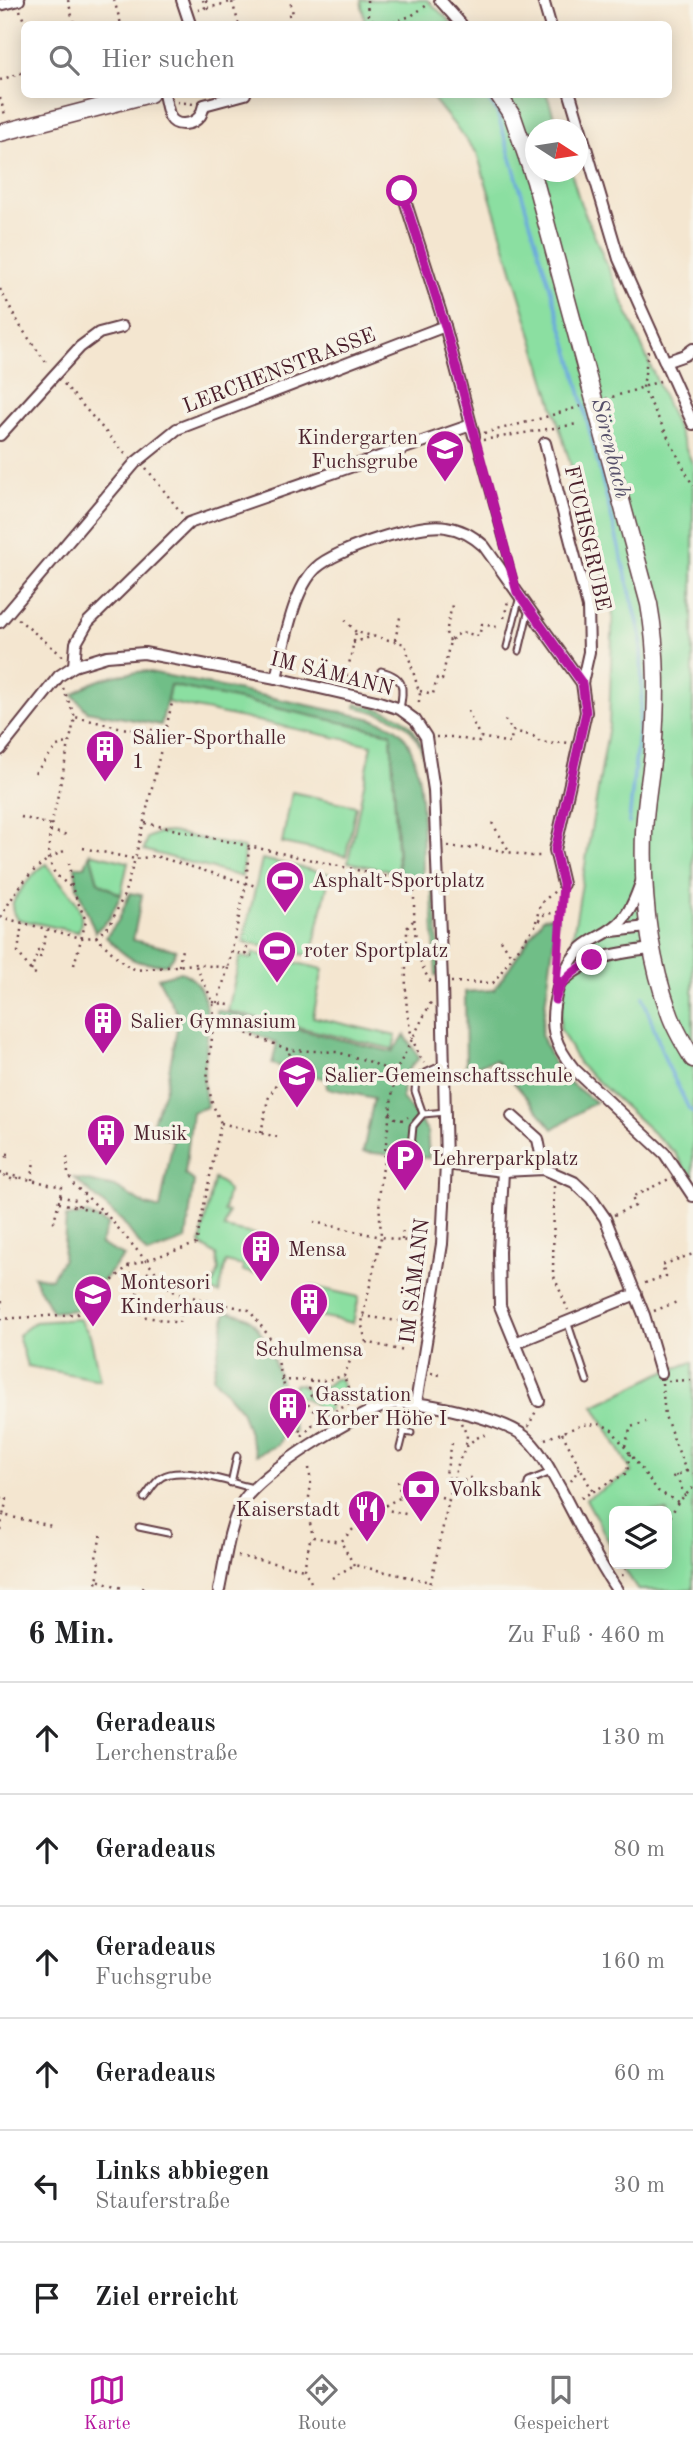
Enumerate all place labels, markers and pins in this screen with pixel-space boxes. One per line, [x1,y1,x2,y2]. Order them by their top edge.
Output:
place label: Kindergarten Fuchsgrube [297,428,418,473]
school or university icon: Kindergarten Fuchsgrube [424,428,466,483]
building icon: Salier-Sporthalle 1 [84,728,126,783]
place label: Salier-Sporthalle 1 [132,728,286,773]
sports icon: Asphalt-Sportplatz [264,859,306,914]
place label: Asphalt-Sportplatz [312,871,484,892]
sports icon: roter Sportplatz [256,929,298,984]
place label: roter Sportplatz [304,941,448,962]
building icon: Salier Gymnasium [82,1000,124,1055]
place label: Salier Gymnasium [130,1012,296,1033]
school or university icon: Salier-Gemeinschaftsschule [276,1054,318,1109]
place label: Salier-Gemeinschaftsschule [324,1066,573,1087]
building icon: Musik [85,1112,127,1167]
place label: Musik [133,1124,188,1145]
parking icon: Lehrerparkplatz [384,1137,426,1192]
place label: Lehrerparkplatz [432,1149,578,1170]
building icon: Mensa [240,1228,282,1283]
place label: Mensa [288,1240,346,1261]
school or university icon: Montesori Kinderhaus [72,1273,114,1328]
place label: Montesori Kinderhaus [120,1273,224,1318]
building icon: Schulmensa [288,1281,330,1336]
place label: Schulmensa [255,1340,363,1361]
building icon: Gasstation Korber Höhe I [267,1385,309,1440]
place label: Gasstation Korber Höhe I [315,1385,447,1430]
bank icon: Volksbank [400,1468,442,1523]
place label: Volksbank [448,1480,542,1501]
restaurant icon: Kaiserstadt [346,1488,388,1543]
place label: Kaiserstadt [236,1500,340,1521]

